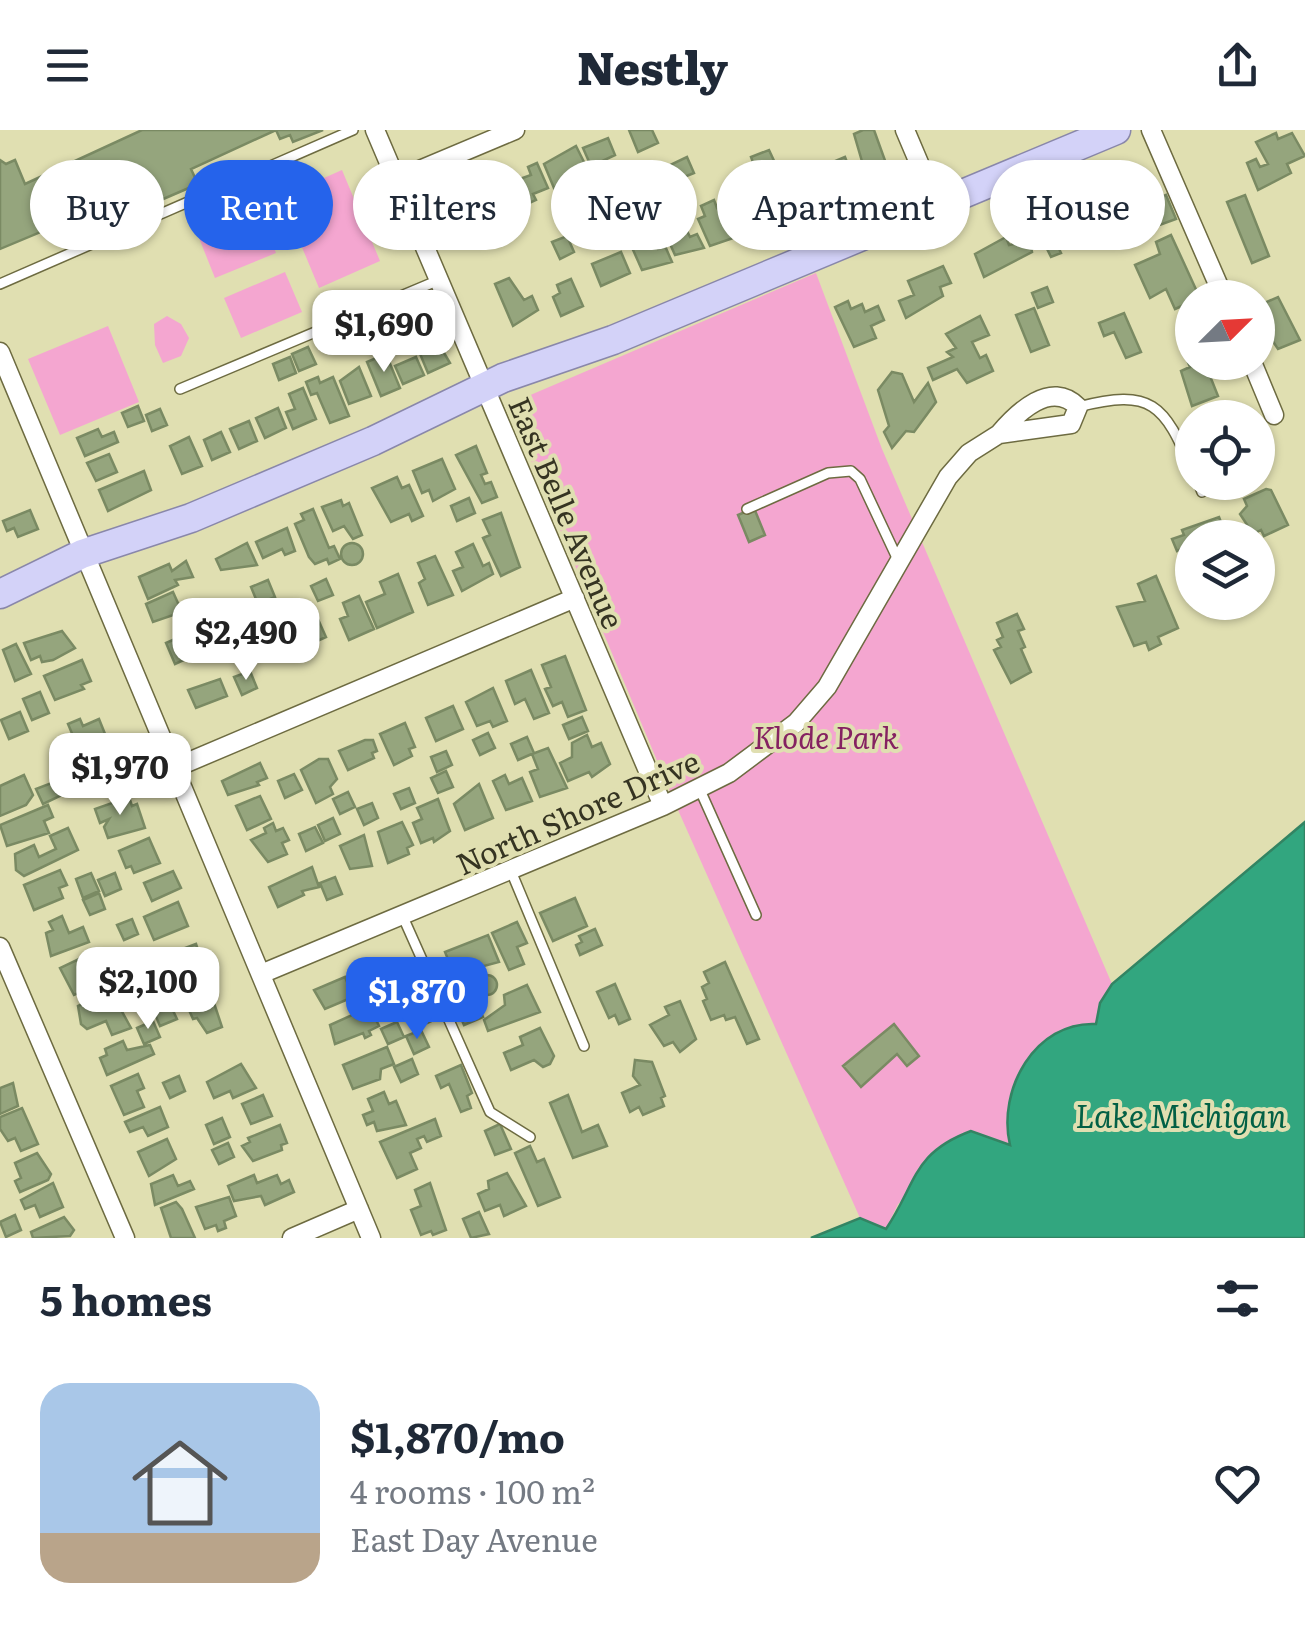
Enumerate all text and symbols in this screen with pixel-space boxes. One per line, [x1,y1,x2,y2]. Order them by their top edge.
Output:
text: Nestly [577,32,728,99]
icon: menu [40,38,95,93]
icon: share [1210,38,1265,93]
chip: Buy [30,160,164,250]
chip: Rent [184,160,333,250]
chip: Filters [353,160,531,250]
chip: New [551,160,697,250]
chip: Apartment [717,160,970,250]
chip: House [990,160,1165,250]
north arrow [1175,280,1275,380]
map controls [1175,280,1275,620]
pin: $1,690 [303,290,465,375]
text: $1,690 [334,298,434,346]
street label: East Belle Avenue [499,389,637,635]
button: locate [1175,400,1275,500]
button: layers [1175,520,1275,620]
pin: $2,490 [165,598,327,683]
text: $2,490 [194,606,298,654]
park label: Klode Park [753,714,899,758]
pin: $1,970 [39,733,201,818]
street label: North Shore Drive [448,738,706,884]
text: $1,970 [71,741,169,789]
pin: $2,100 [67,947,229,1032]
text: $2,100 [98,955,198,1003]
pin: $1,870 [336,957,498,1042]
text: $1,870 [368,965,466,1013]
water label: Lake Michigan [1075,1090,1287,1138]
text: 5 homes [40,1267,212,1329]
icon: filters [1210,1271,1265,1326]
text: $1,870/mo [350,1404,565,1466]
icon: home [120,1423,240,1543]
icon: heart [1210,1456,1265,1511]
text: 4 rooms · 100 m² [350,1466,595,1514]
text: East Day Avenue [350,1514,598,1562]

